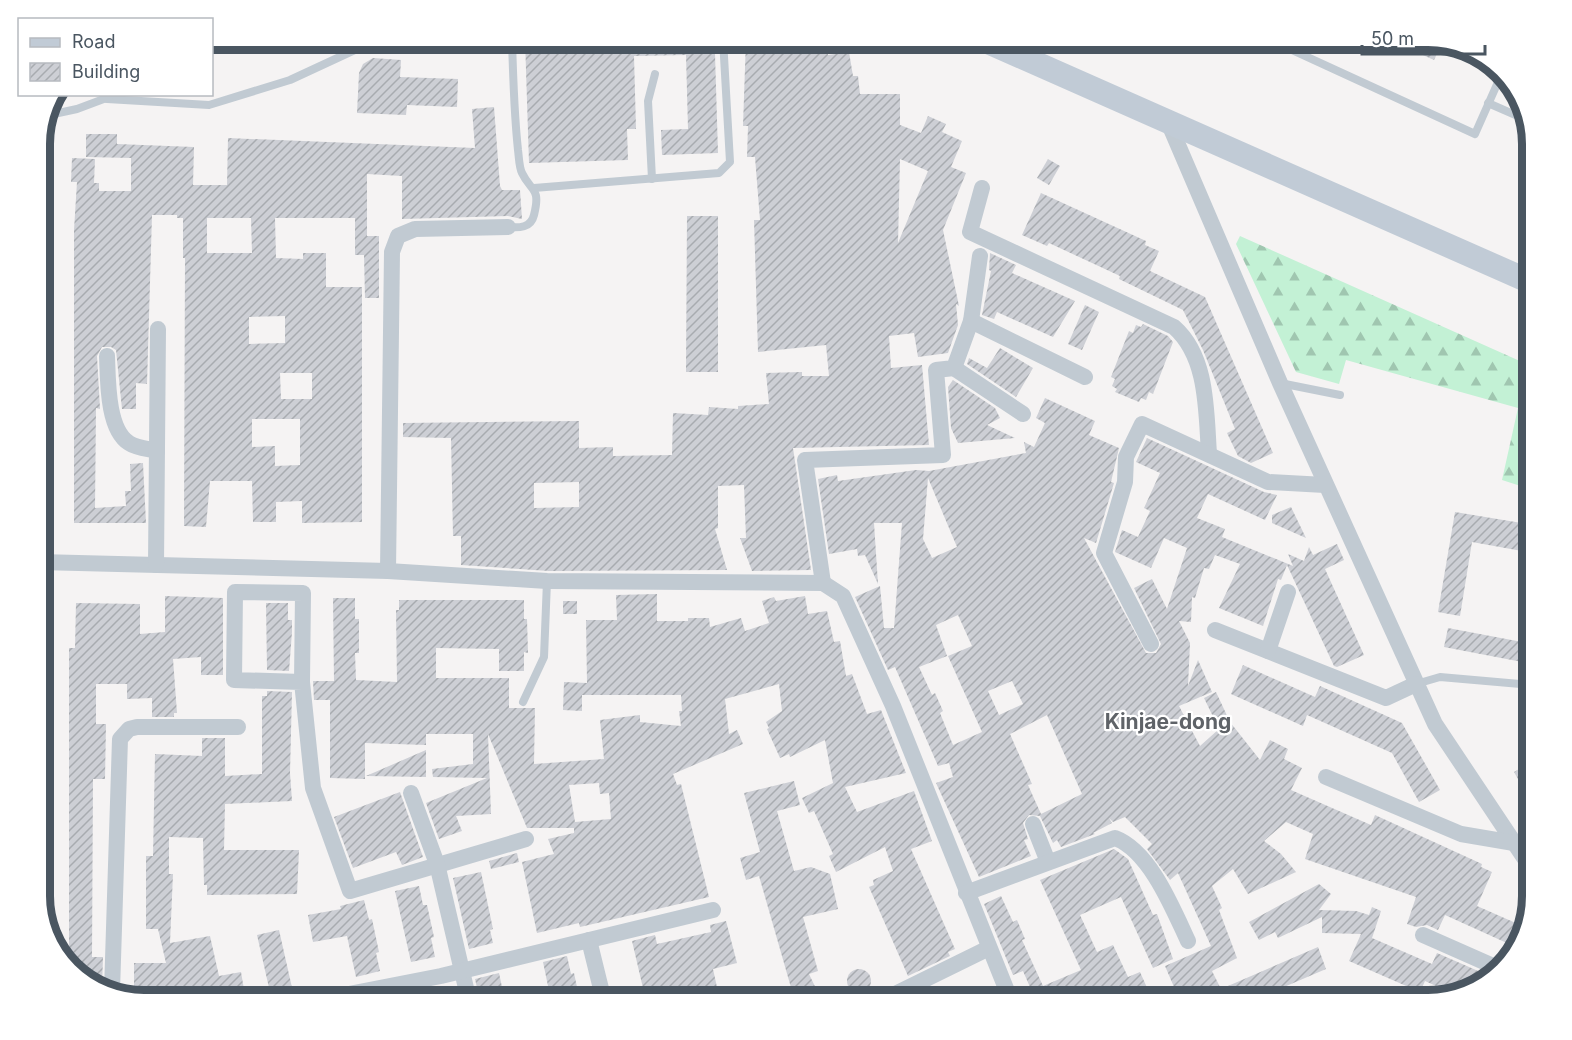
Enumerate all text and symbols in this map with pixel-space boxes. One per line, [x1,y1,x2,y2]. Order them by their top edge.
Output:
legend [18,18,213,96]
scale bar [1362,18,1485,56]
text: 50 m [1371,28,1414,49]
text: Road [72,31,115,52]
text: Building [72,61,140,82]
district label: Kinjae-dong [1105,709,1231,734]

